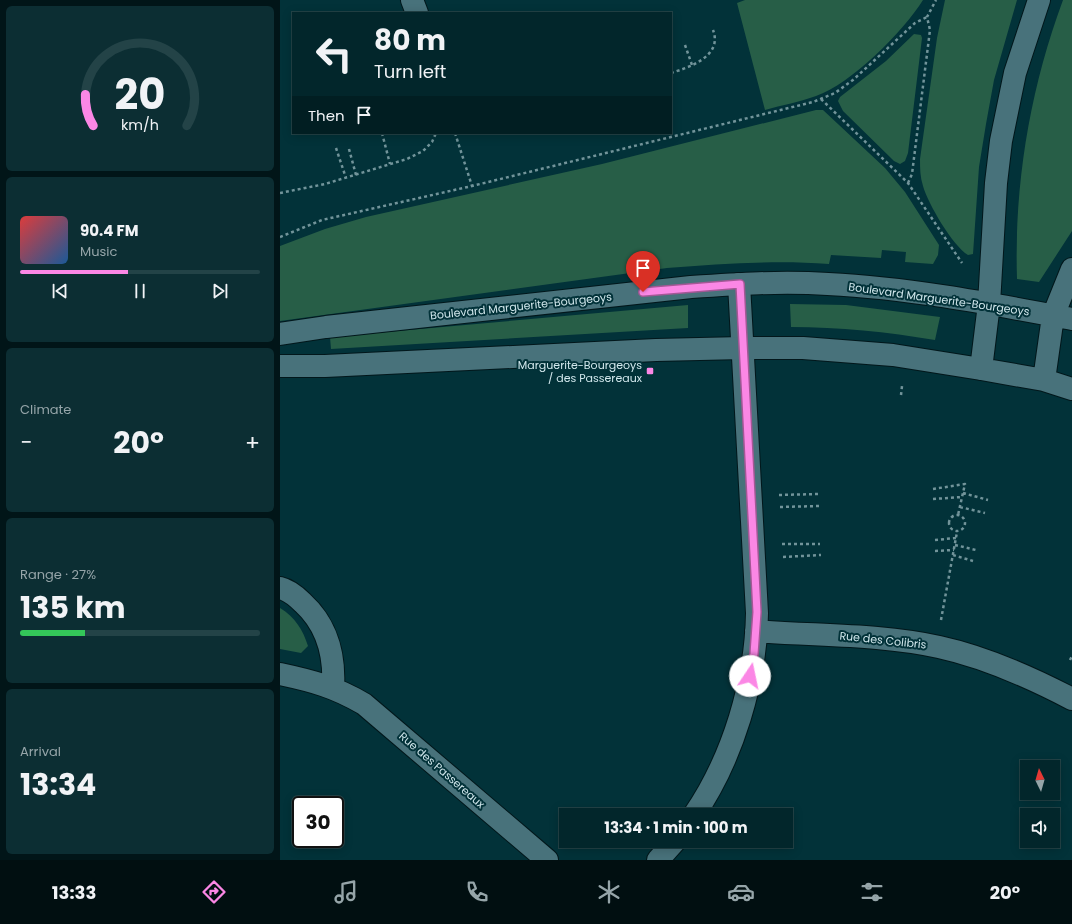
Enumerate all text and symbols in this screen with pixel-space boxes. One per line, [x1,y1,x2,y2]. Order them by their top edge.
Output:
text: 80 m [374,21,446,60]
icon: left [308,28,360,80]
text: Turn left [374,59,446,84]
text: 20 [115,65,165,124]
icon: arrive [353,104,375,126]
text: Then [308,105,345,126]
text: km/h [121,115,159,135]
text: 90.4 FM [80,220,139,241]
text: Music [80,242,117,261]
pin [626,251,660,292]
icon: arrive [632,257,654,279]
street label: Boulevard Marguerite-Bourgeoys [847,278,1031,320]
icon: previous [49,280,71,302]
icon: pause [129,280,151,302]
icon: next [209,280,231,302]
street label: Boulevard Marguerite-Bourgeoys [429,288,613,323]
place label: Marguerite-Bourgeoys / des Passereaux [518,357,643,386]
marker: Marguerite-Bourgeoys / des Passereaux [645,366,655,376]
text: Climate [20,400,71,419]
text: 20° [113,421,164,464]
text: − [20,427,32,458]
text: + [245,427,260,458]
text: Range · 27% [20,565,96,584]
text: 135 km [20,586,126,629]
street label: Rue des Colibris [839,627,928,653]
position arrow [729,655,771,697]
street label: Rue des Passereaux [396,728,489,812]
text: Arrival [20,742,61,761]
north arrow [1020,760,1060,800]
map controls [1020,760,1060,848]
text: 13:34 [20,763,96,806]
speed limit sign: 30 [292,796,344,848]
button: sound [1020,808,1060,848]
text: 13:34 · 1 min · 100 m [604,817,748,838]
icon: directions [200,878,228,906]
icon: music [332,878,360,906]
icon: phone [463,878,491,906]
icon: climate [595,878,623,906]
icon: car [727,878,755,906]
icon: filters [858,878,886,906]
text: 13:33 [52,880,96,905]
text: 20° [990,880,1020,905]

